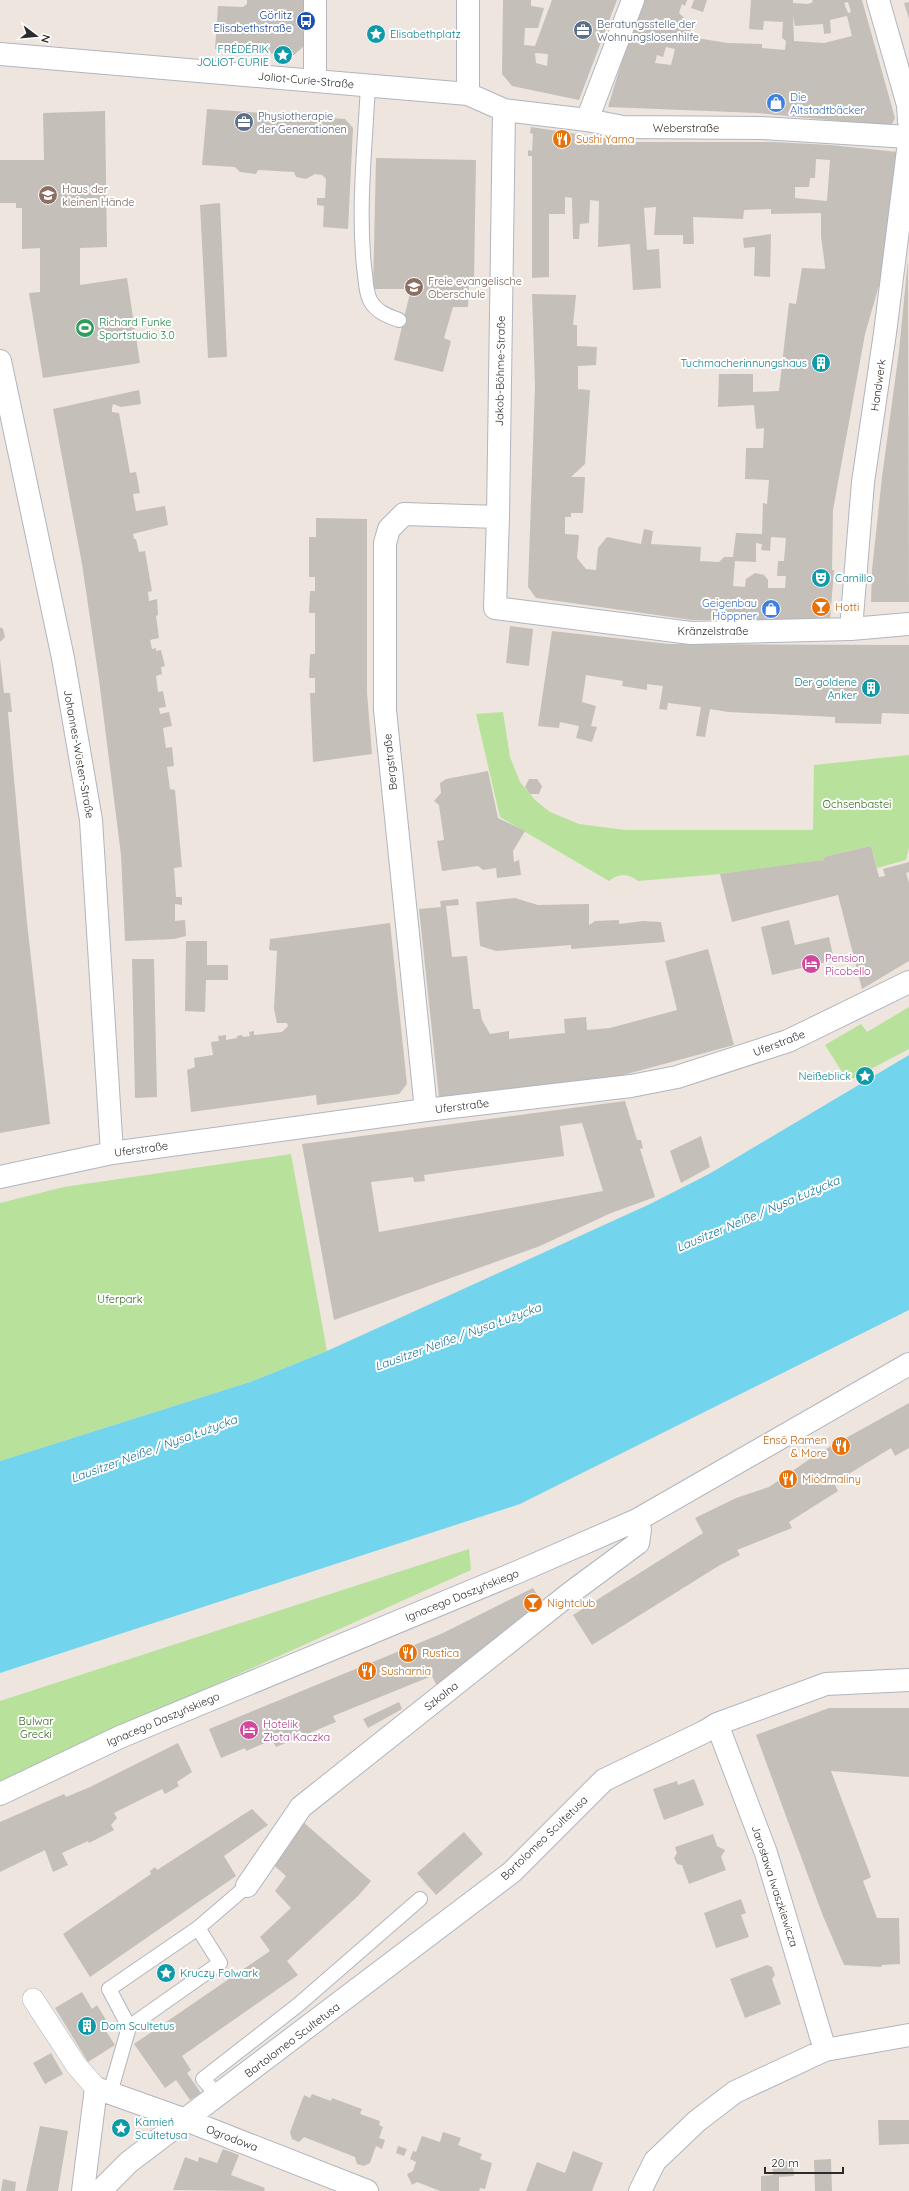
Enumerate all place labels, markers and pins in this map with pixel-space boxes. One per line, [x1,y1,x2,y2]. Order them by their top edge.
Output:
place label: Görlitz Elisabethstraße [214,8,292,35]
bus stop icon: Görlitz Elisabethstraße [295,10,317,32]
place label: Beratungsstelle der Wohnungslosenhilfe [597,17,699,44]
office icon: Beratungsstelle der Wohnungslosenhilfe [572,19,594,41]
place icon: Elisabethplatz [365,23,387,45]
place label: Elisabethplatz [390,27,461,41]
place label: FRÉDÉRIK JOLIOT CURIE [196,42,269,69]
place icon: FRÉDÉRIK JOLIOT CURIE [272,44,294,66]
place label: Die Altstadtbäcker [790,90,865,117]
shop icon: Die Altstadtbäcker [765,92,787,114]
place label: Physiotherapie der Generationen [258,109,347,136]
office icon: Physiotherapie der Generationen [233,111,255,133]
restaurant icon: Sushi Yama [551,128,573,150]
place label: Sushi Yama [576,132,634,146]
place label: Haus der kleinen Hände [62,182,135,209]
school or university icon: Haus der kleinen Hände [37,184,59,206]
place label: Freie evangelische Oberschule [428,274,522,301]
school or university icon: Freie evangelische Oberschule [403,276,425,298]
place label: Richard Funke Sportstudio 3.0 [99,315,175,342]
sports icon: Richard Funke Sportstudio 3.0 [74,317,96,339]
building icon: Tuchmacherinnungshaus [810,352,832,374]
place label: Tuchmacherinnungshaus [681,356,807,370]
theatre icon: Camillo [810,567,832,589]
place label: Camillo [835,571,873,585]
place label: Geigenbau Höppner [702,596,758,623]
bar icon: Hotti [810,596,832,618]
shop icon: Geigenbau Höppner [760,598,782,620]
place label: Hotti [835,600,859,614]
place label: Der goldene Anker [794,675,858,702]
building icon: Der goldene Anker [860,677,882,699]
place label: Pension Picobello [825,951,871,978]
hotel icon: Pension Picobello [800,953,822,975]
place icon: Neißeblick [854,1065,876,1087]
place label: Neißeblick [798,1069,851,1083]
place label: Ensō Ramen & More [763,1433,827,1460]
restaurant icon: Ensō Ramen & More [830,1435,852,1457]
restaurant icon: Miódmaliny [777,1468,799,1490]
place label: Miódmaliny [802,1472,861,1486]
bar icon: Nightclub [522,1592,544,1614]
place label: Nightclub [547,1596,596,1610]
restaurant icon: Rustica [397,1642,419,1664]
place label: Rustica [422,1646,459,1660]
restaurant icon: Susharnia [356,1660,378,1682]
place label: Susharnia [381,1664,431,1678]
place label: Hotelik Złota Kaczka [263,1717,330,1744]
hotel icon: Hotelik Złota Kaczka [238,1719,260,1741]
place icon: Kruczy Folwark [155,1962,177,1984]
place label: Kruczy Folwark [180,1966,258,1980]
building icon: Dom Scultetus [76,2015,98,2037]
place label: Dom Scultetus [101,2019,174,2033]
place label: Kamień Scultetusa [135,2115,187,2142]
place icon: Kamień Scultetusa [110,2117,132,2139]

